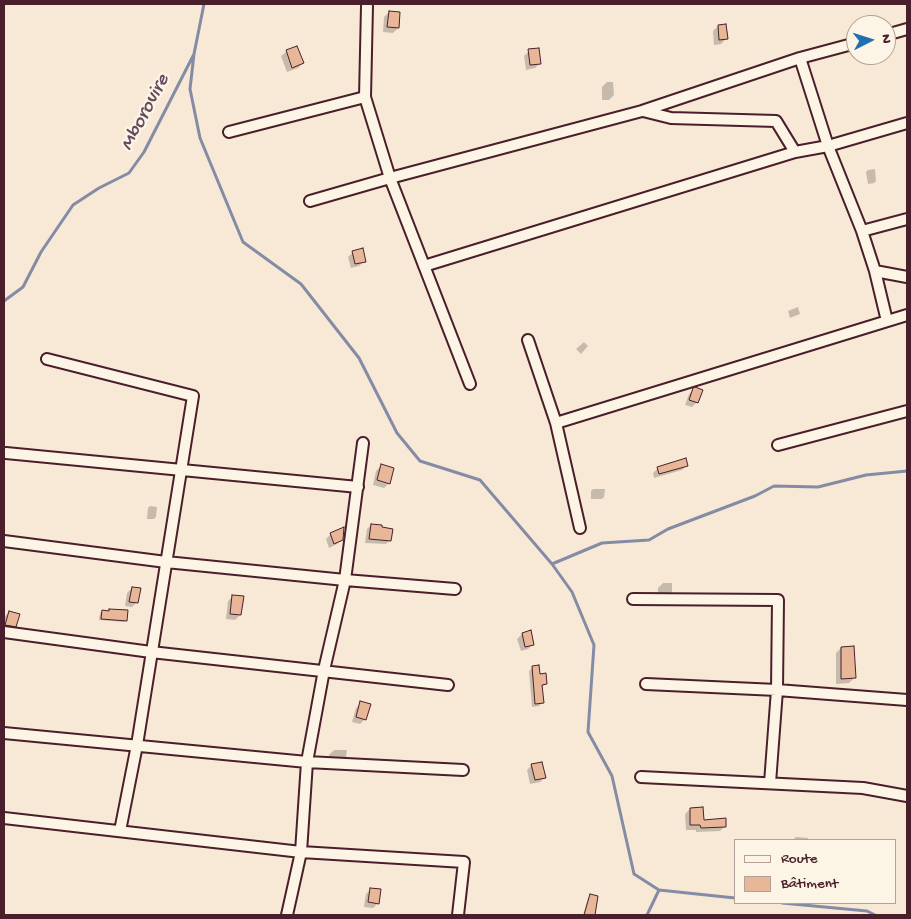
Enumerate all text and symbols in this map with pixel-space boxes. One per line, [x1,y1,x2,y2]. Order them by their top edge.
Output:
north arrow [846,15,896,65]
text: N [877,33,894,44]
water label: Mborovire [116,71,176,155]
legend [734,839,896,904]
text: Route [781,850,818,868]
text: Bâtiment [781,875,838,893]

